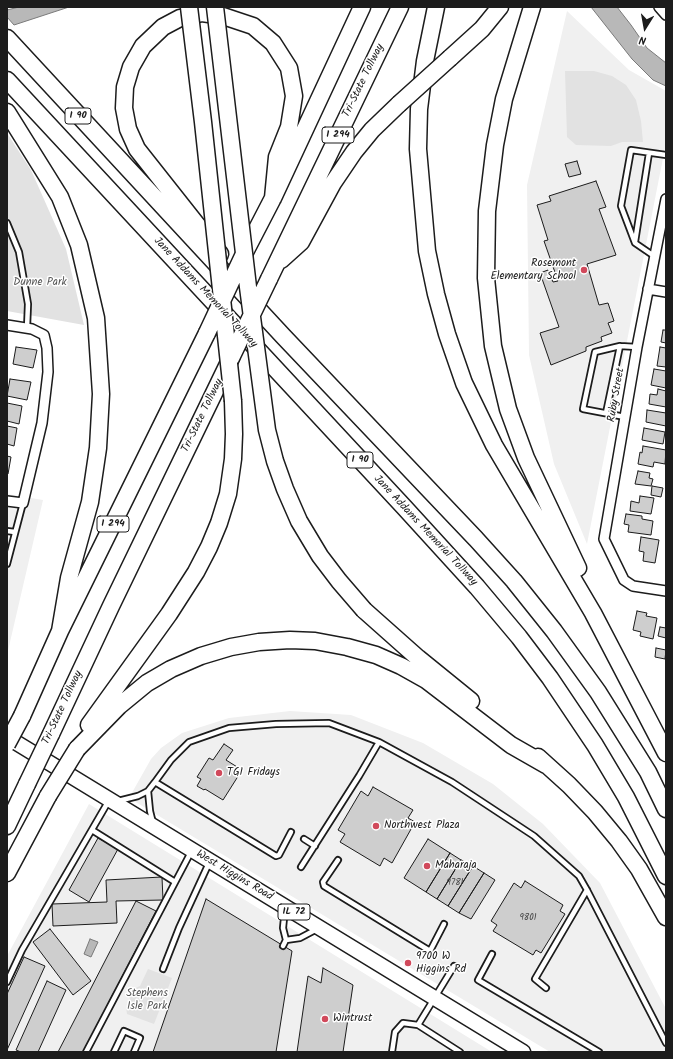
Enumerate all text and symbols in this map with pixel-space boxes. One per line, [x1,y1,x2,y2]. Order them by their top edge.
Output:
north arrow [625,8,665,48]
text: N [638,30,648,49]
street label: Tri-State Tollway [341,42,387,120]
road number: I 90 [65,108,91,124]
road number: I 294 [322,127,354,143]
street label: Jane Addams Memorial Tollway [150,235,260,351]
place label: Rosemont Elementary School [490,257,576,283]
marker: Rosemont Elementary School [579,265,589,275]
park label: Dunne Park [13,276,67,290]
street label: Ruby Street [606,367,628,423]
street label: Tri-State Tollway [180,377,226,455]
road number: I 90 [347,452,373,468]
street label: Jane Addams Memorial Tollway [370,473,480,589]
road number: I 294 [97,516,129,532]
street label: Tri-State Tollway [40,669,86,747]
place label: TGI Fridays [227,766,280,780]
marker: TGI Fridays [214,768,224,778]
place label: Northwest Plaza [384,819,460,833]
marker: Northwest Plaza [371,821,381,831]
street label: West Higgins Road [193,848,275,904]
place label: Maharaja [435,859,477,873]
marker: Maharaja [422,861,432,871]
house number: 9781 [447,878,463,888]
road number: IL 72 [278,904,310,920]
house number: 9801 [519,913,537,923]
place label: 9700 W Higgins Rd [416,950,466,976]
marker: 9700 W Higgins Rd [403,958,413,968]
park label: Stephens Isle Park [126,987,168,1013]
place label: Wintrust [333,1012,372,1026]
marker: Wintrust [320,1014,330,1024]

